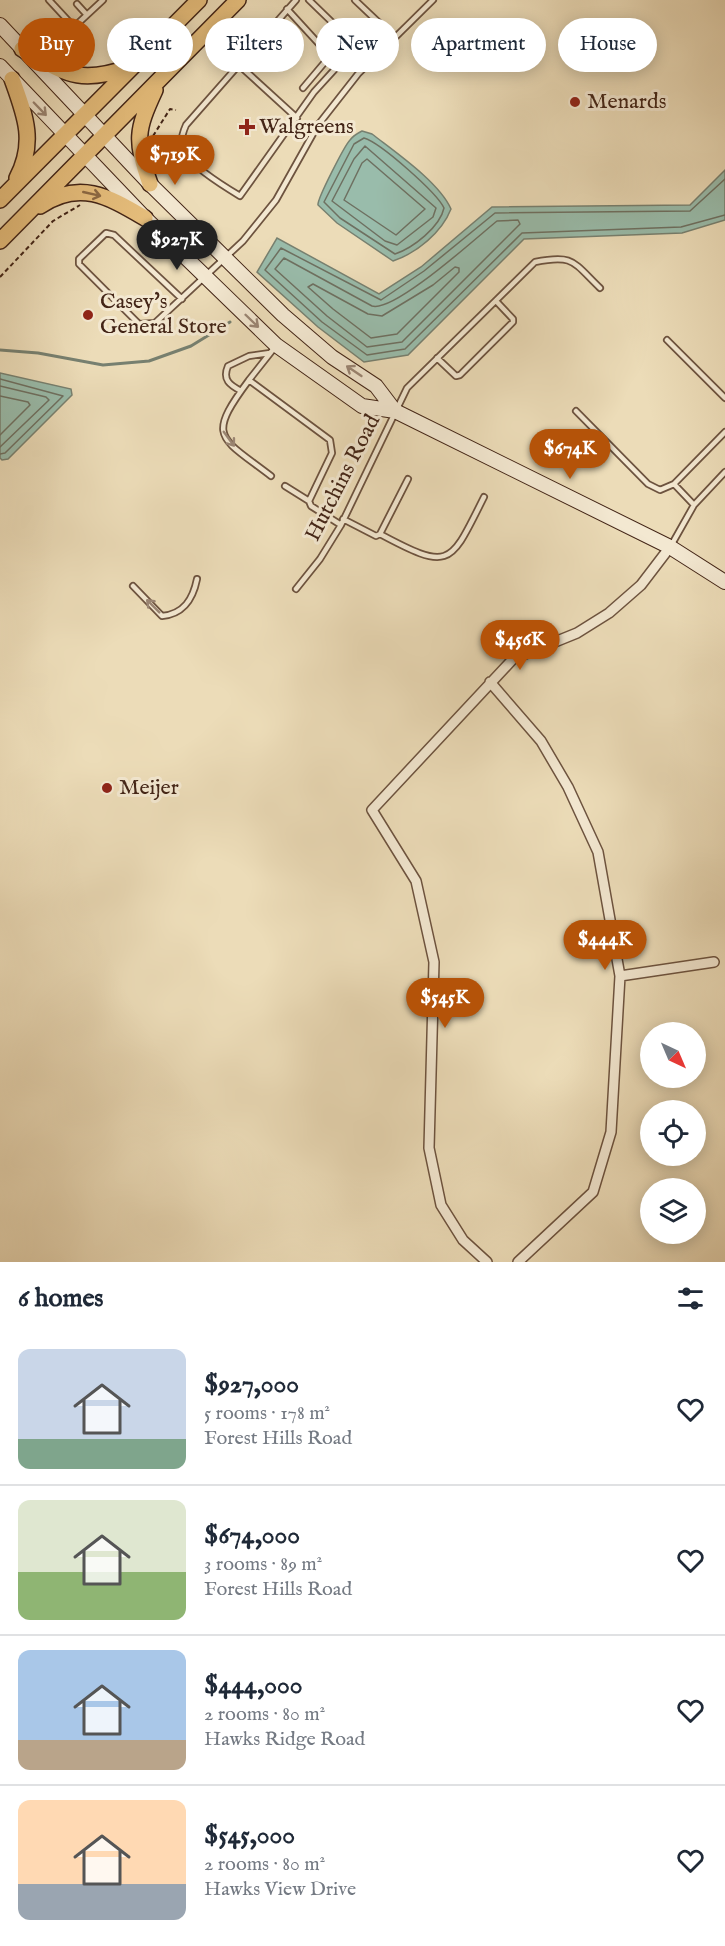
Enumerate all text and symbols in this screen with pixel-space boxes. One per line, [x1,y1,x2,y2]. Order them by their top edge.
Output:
chip: Buy [18,18,95,72]
chip: Rent [107,18,193,72]
chip: Filters [205,18,304,72]
chip: New [316,18,399,72]
chip: Apartment [411,18,546,72]
chip: House [558,18,657,72]
place label: Menards [587,88,666,116]
marker: Menards [568,95,582,109]
one-way arrow [33,101,47,116]
place label: Walgreens [259,113,354,141]
marker: Walgreens [240,120,254,134]
pin: $719K [133,135,217,186]
text: $719K [149,142,201,167]
one-way arrow [82,189,101,201]
pin: $927K [135,220,219,271]
text: $927K [151,227,203,252]
place label: Casey's General Store [100,288,227,341]
marker: Casey's General Store [81,308,95,322]
one-way arrow [244,314,259,328]
one-way arrow [346,365,362,377]
street label: Hutchins Road [299,410,387,546]
pin: $674K [528,429,612,480]
one-way arrow [223,431,235,447]
text: $674K [543,436,597,461]
one-way arrow [145,598,160,613]
pin: $456K [478,620,562,671]
text: $456K [495,627,545,652]
place label: Meijer [119,774,179,802]
marker: Meijer [100,781,114,795]
pin: $444K [563,920,647,971]
text: $444K [578,927,632,952]
pin: $545K [403,978,487,1029]
text: $545K [420,985,470,1010]
north arrow [640,1022,706,1088]
map controls [640,1022,706,1244]
button: locate [640,1100,706,1166]
button: layers [640,1178,706,1244]
text: 6 homes [18,1282,103,1315]
icon: filters [674,1282,707,1315]
text: $927,000 [204,1368,299,1401]
icon: home [66,1373,138,1445]
icon: heart [674,1393,707,1426]
text: 5 rooms · 178 m² [204,1401,330,1426]
text: Forest Hills Road [204,1426,352,1451]
text: $674,000 [204,1519,300,1552]
icon: home [66,1524,138,1596]
icon: heart [674,1544,707,1577]
text: 3 rooms · 89 m² [204,1552,322,1577]
text: Forest Hills Road [204,1577,352,1602]
text: $444,000 [204,1669,303,1702]
icon: home [66,1674,138,1746]
icon: heart [674,1694,707,1727]
text: 2 rooms · 80 m² [204,1702,325,1727]
text: Hawks Ridge Road [204,1727,365,1752]
text: $545,000 [204,1819,295,1852]
icon: home [66,1824,138,1896]
icon: heart [674,1844,707,1877]
text: 2 rooms · 80 m² [204,1852,325,1877]
text: Hawks View Drive [204,1877,356,1902]

